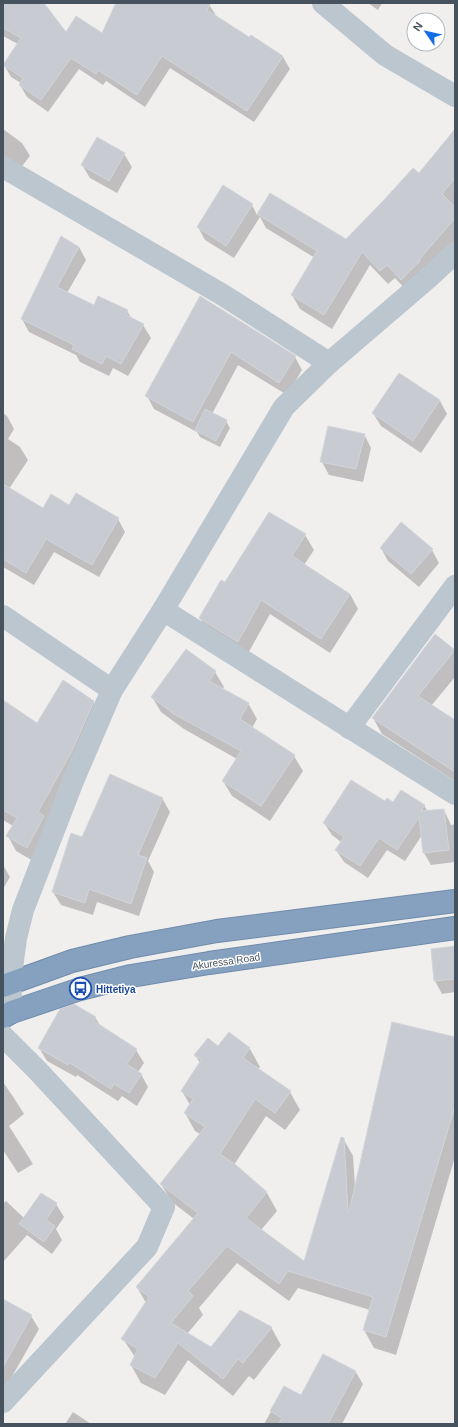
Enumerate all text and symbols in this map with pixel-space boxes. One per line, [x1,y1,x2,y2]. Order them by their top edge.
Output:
north arrow [406,12,446,52]
text: N [411,20,425,33]
street label: Akuressa Road [191,951,261,972]
bus stop icon: Hittetiya [67,976,93,1002]
place label: Hittetiya [96,984,136,995]

